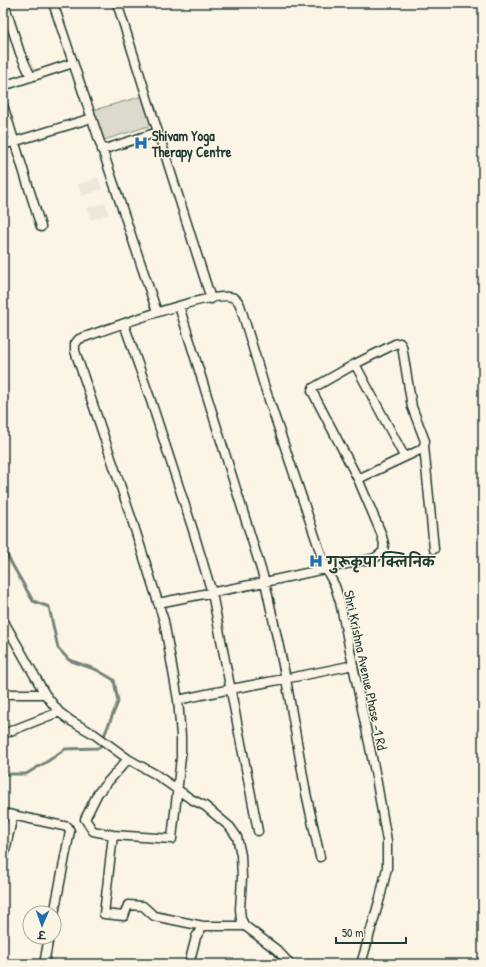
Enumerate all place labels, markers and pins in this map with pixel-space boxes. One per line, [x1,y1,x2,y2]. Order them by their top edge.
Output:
place label: Shivam Yoga Therapy Centre [151,126,232,163]
hospital icon: Shivam Yoga Therapy Centre [133,135,149,151]
place label: गुरूकृपा क्लिनिक [325,551,436,574]
hospital icon: गुरूकृपा क्लिनिक [308,553,324,569]

